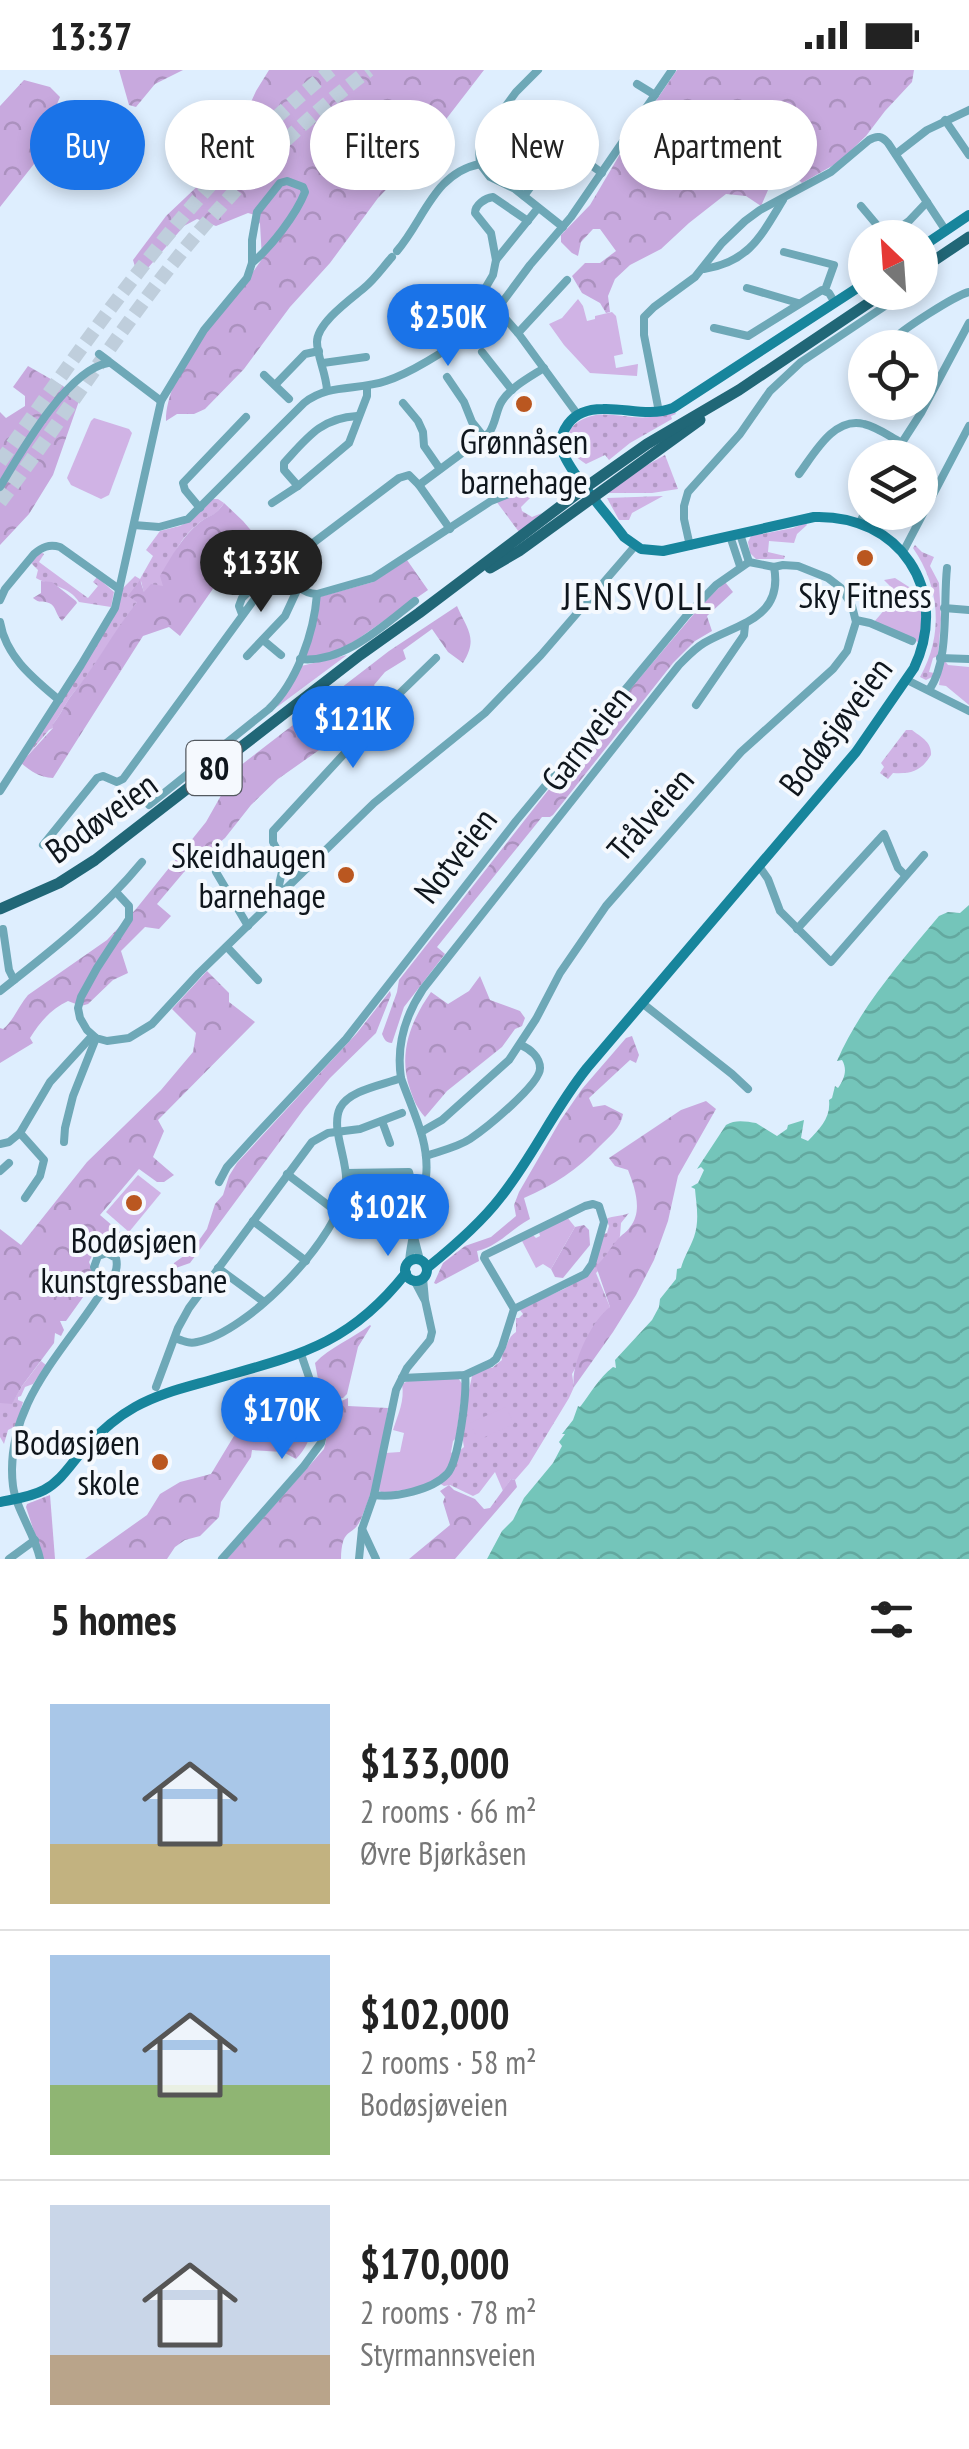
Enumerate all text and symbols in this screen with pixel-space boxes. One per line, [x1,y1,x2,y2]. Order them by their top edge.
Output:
text: 13:37 [50,11,132,60]
chip: Buy [30,100,145,190]
chip: Rent [165,100,290,190]
chip: Filters [310,100,455,190]
chip: New [475,100,599,190]
chip: Apartment [619,100,817,190]
north arrow [848,220,938,310]
map controls [848,220,938,530]
pin: $250K [378,284,518,369]
text: $250K [409,295,487,337]
button: locate [848,330,938,420]
marker: Grønnåsen barnehage [513,393,535,415]
place label: Grønnåsen barnehage [460,418,588,504]
button: layers [848,440,938,530]
pin: $133K [191,530,331,615]
text: $133K [222,541,300,583]
marker: Sky Fitness [854,547,876,569]
district label: JENSVOLL [561,571,714,620]
place label: Sky Fitness [798,572,932,618]
street label: Bodøsjøveien [768,648,902,804]
street label: Garnveien [530,676,642,800]
pin: $121K [283,686,423,771]
text: $121K [314,697,392,739]
road number: 80 [186,741,242,795]
street label: Trålveien [597,757,703,871]
street label: Bodøveien [36,761,166,873]
street label: Notveien [403,798,507,912]
place label: Skeidhaugen barnehage [171,832,326,918]
marker: Skeidhaugen barnehage [335,864,357,886]
pin: $102K [318,1174,458,1259]
text: $102K [349,1185,427,1227]
marker: Bodøsjøen kunstgressbane [123,1192,145,1214]
place label: Bodøsjøen kunstgressbane [40,1217,228,1303]
pin: $170K [212,1377,352,1462]
text: $170K [243,1388,321,1430]
place label: Bodøsjøen skole [14,1419,140,1505]
marker: Bodøsjøen skole [149,1451,171,1473]
text: 5 homes [50,1592,177,1647]
icon: filters [864,1592,919,1647]
text: $133,000 [360,1735,510,1790]
icon: home [130,1744,250,1864]
text: 2 rooms · 66 m² [360,1790,537,1832]
text: Øvre Bjørkåsen [360,1832,526,1874]
text: $102,000 [360,1986,510,2041]
icon: home [130,1995,250,2115]
text: 2 rooms · 58 m² [360,2041,537,2083]
text: Bodøsjøveien [360,2083,508,2125]
text: $170,000 [360,2236,510,2291]
icon: home [130,2245,250,2365]
text: 2 rooms · 78 m² [360,2291,537,2333]
text: Styrmannsveien [360,2333,536,2375]

